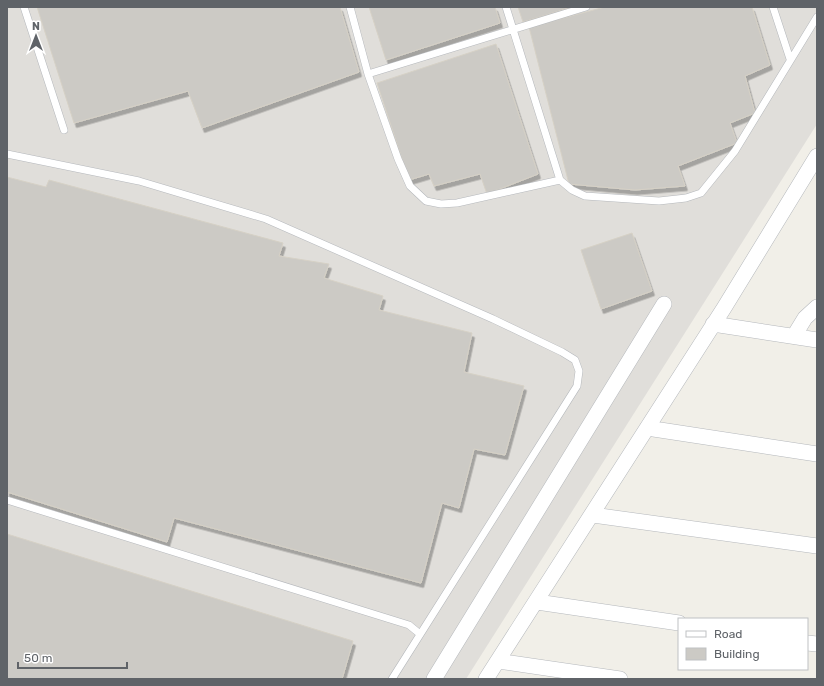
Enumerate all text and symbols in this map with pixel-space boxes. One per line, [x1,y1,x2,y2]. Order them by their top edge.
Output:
north arrow [16,16,56,56]
text: N [32,20,40,33]
legend [678,618,808,670]
text: Road [714,627,742,641]
scale bar [18,644,127,670]
text: Building [714,647,760,661]
text: 50 m [24,651,52,665]

